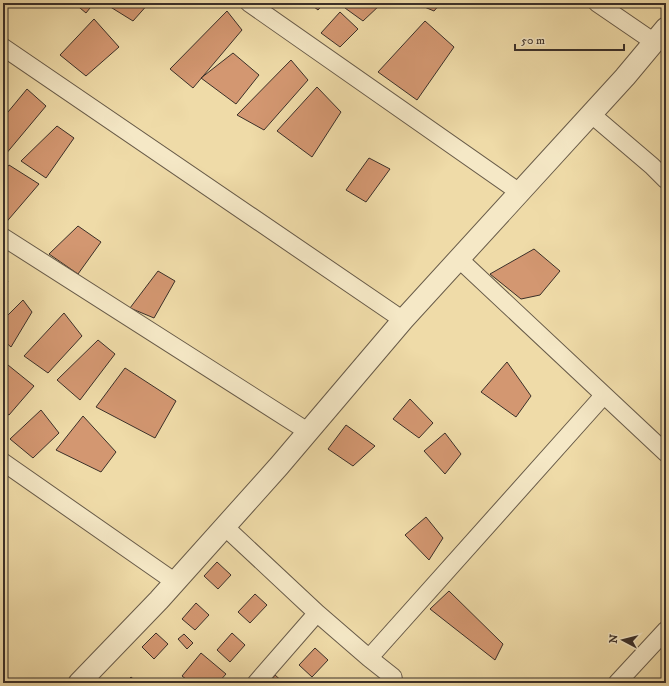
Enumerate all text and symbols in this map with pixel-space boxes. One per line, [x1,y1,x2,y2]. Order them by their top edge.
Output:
scale bar [515,26,624,52]
text: 50 m [521,33,545,48]
north arrow [603,620,643,660]
text: N [607,634,622,644]

